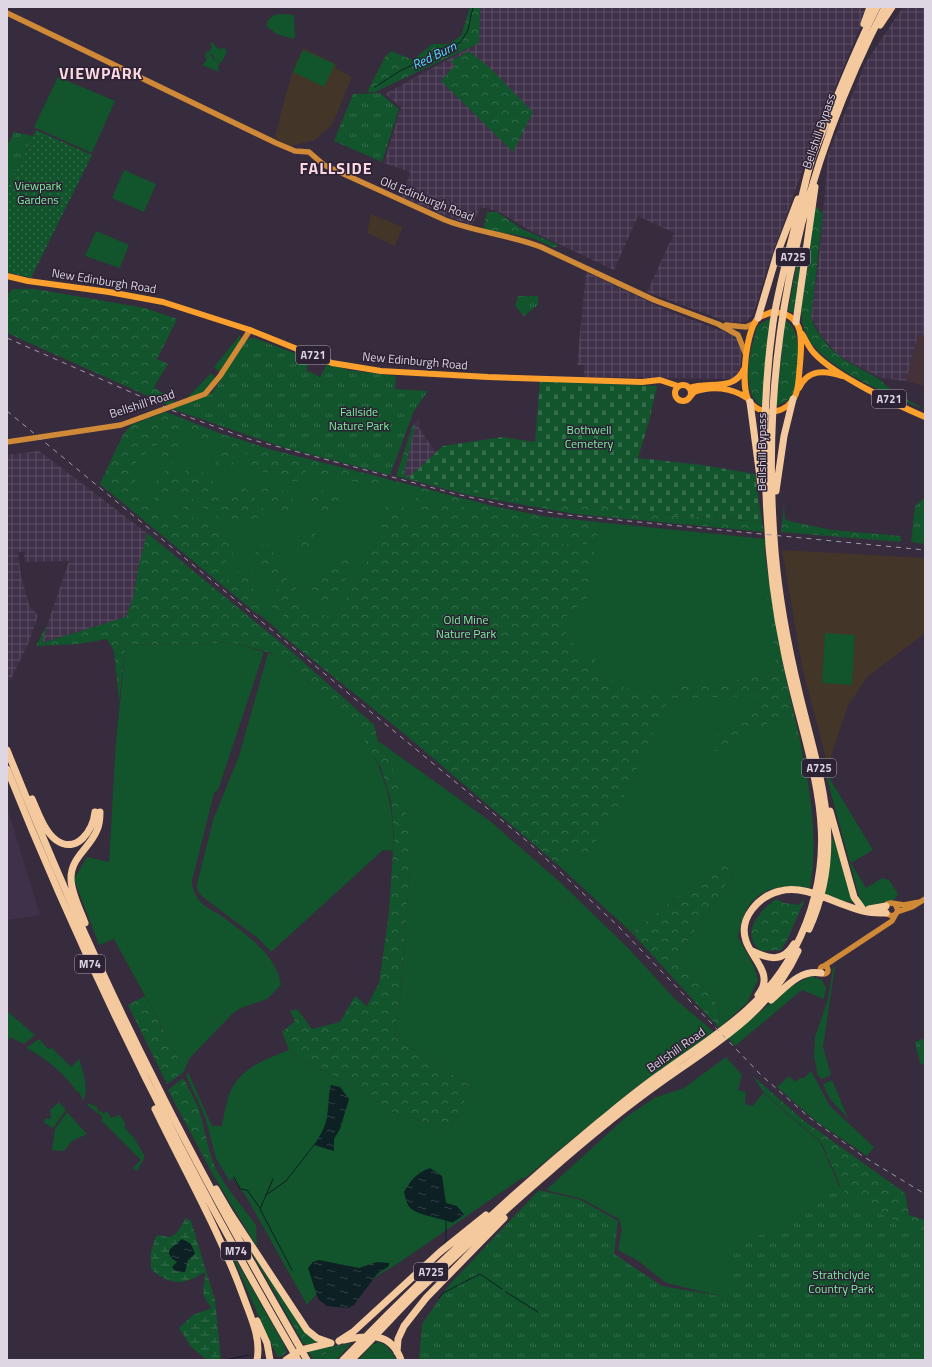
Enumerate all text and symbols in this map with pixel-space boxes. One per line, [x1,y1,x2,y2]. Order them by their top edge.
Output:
water label: Red Burn [408,35,460,74]
district label: VIEWPARK [59,61,143,85]
street label: Bellshill Bypass [797,90,840,171]
district label: FALLSIDE [299,156,373,180]
street label: Old Edinburgh Road [377,171,477,226]
park label: Viewpark Gardens [15,176,62,209]
road number: A725 [776,248,810,266]
street label: New Edinburgh Road [50,263,158,298]
road number: A721 [296,346,330,364]
street label: New Edinburgh Road [362,346,469,375]
street label: Bellshill Road [107,384,177,423]
road number: A721 [872,390,906,408]
park label: Fallside Nature Park [329,402,389,435]
street label: Bellshill Bypass [752,412,771,491]
park label: Bothwell Cemetery [565,420,614,453]
park label: Old Mine Nature Park [436,610,496,643]
road number: A725 [802,759,836,777]
road number: M74 [75,955,105,973]
street label: Bellshill Road [642,1022,709,1077]
road number: M74 [221,1242,251,1260]
road number: A725 [414,1263,448,1281]
park label: Strathclyde Country Park [808,1265,874,1298]

